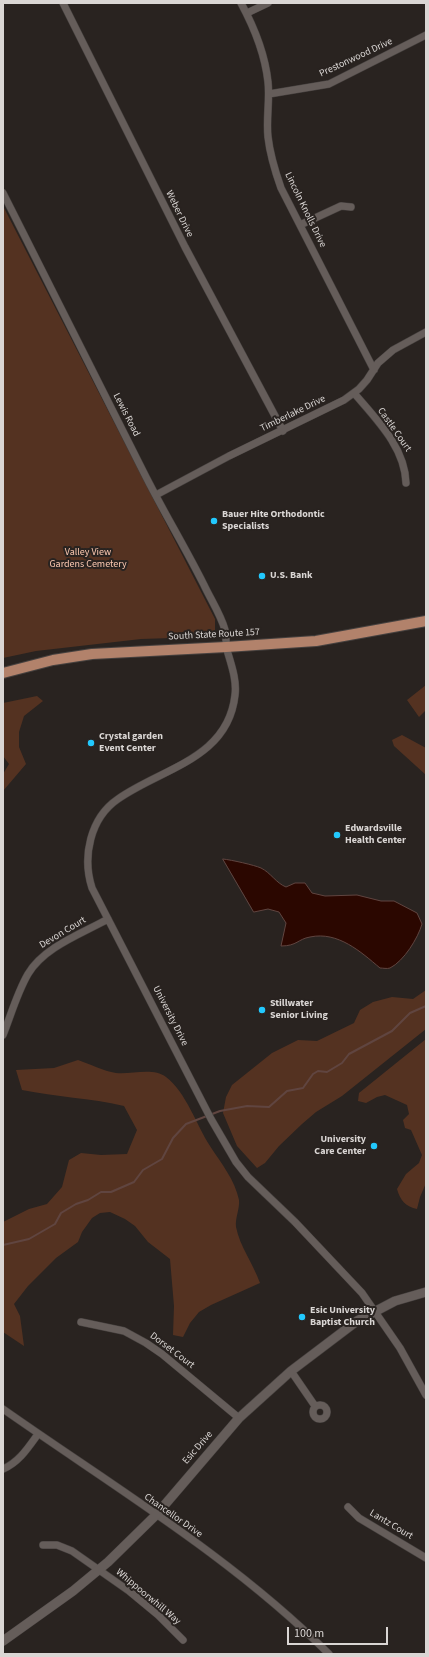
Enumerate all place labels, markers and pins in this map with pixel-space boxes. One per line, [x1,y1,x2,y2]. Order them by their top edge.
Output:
place label: Bauer Hite Orthodontic Specialists [222,509,325,532]
marker: Bauer Hite Orthodontic Specialists [209,516,219,526]
place label: U.S. Bank [270,570,312,582]
marker: U.S. Bank [257,571,267,581]
place label: Crystal garden Event Center [99,731,163,754]
marker: Crystal garden Event Center [86,738,96,748]
place label: Edwardsville Health Center [345,823,406,846]
marker: Edwardsville Health Center [332,830,342,840]
place label: Stillwater Senior Living [270,998,328,1022]
marker: Stillwater Senior Living [257,1005,267,1015]
place label: University Care Center [314,1134,366,1158]
marker: University Care Center [369,1141,379,1151]
place label: Esic University Baptist Church [310,1305,375,1328]
marker: Esic University Baptist Church [297,1312,307,1322]

